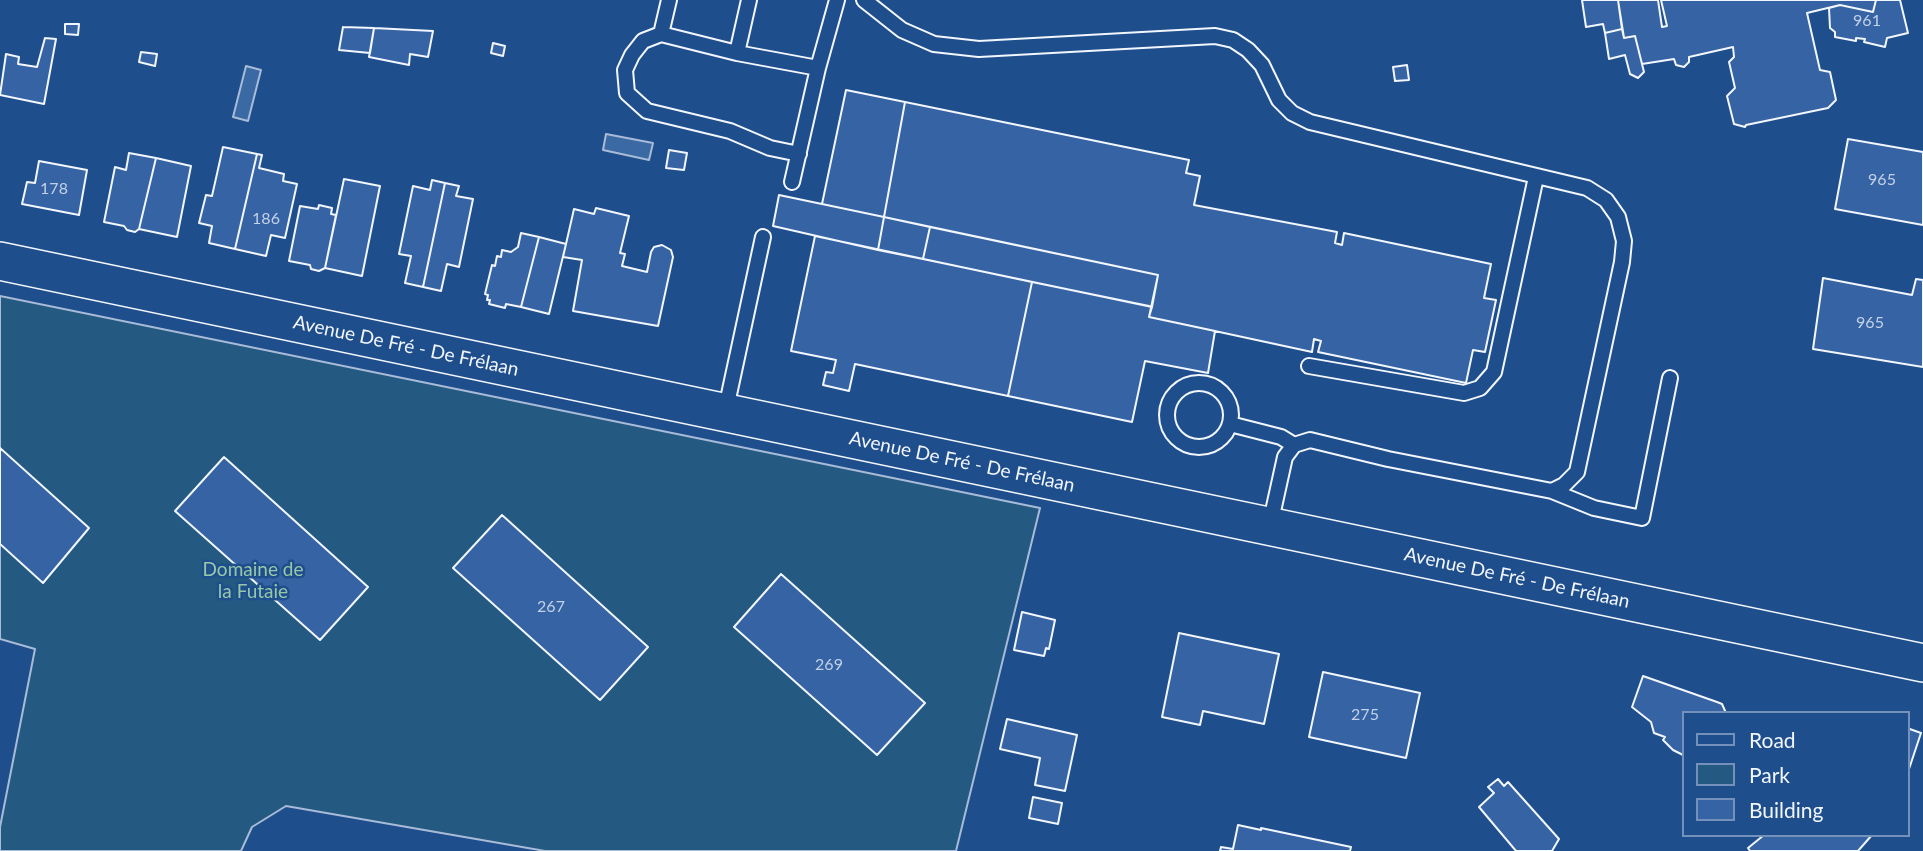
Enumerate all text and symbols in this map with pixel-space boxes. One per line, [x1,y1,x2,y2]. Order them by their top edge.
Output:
house number: 961 [1853,11,1881,31]
house number: 965 [1868,170,1896,190]
house number: 178 [40,179,68,199]
house number: 186 [252,209,280,229]
street label: Avenue De Fré - De Frélaan [291,311,521,381]
house number: 965 [1856,313,1884,333]
street label: Avenue De Fré - De Frélaan [847,427,1077,497]
street label: Avenue De Fré - De Frélaan [1402,543,1632,613]
park label: Domaine de la Futaie [203,559,303,603]
house number: 267 [537,597,565,617]
house number: 269 [815,655,843,675]
house number: 275 [1351,705,1379,725]
legend [1682,711,1909,837]
text: Road [1749,727,1796,752]
text: Park [1749,762,1790,787]
text: Building [1749,797,1824,822]

